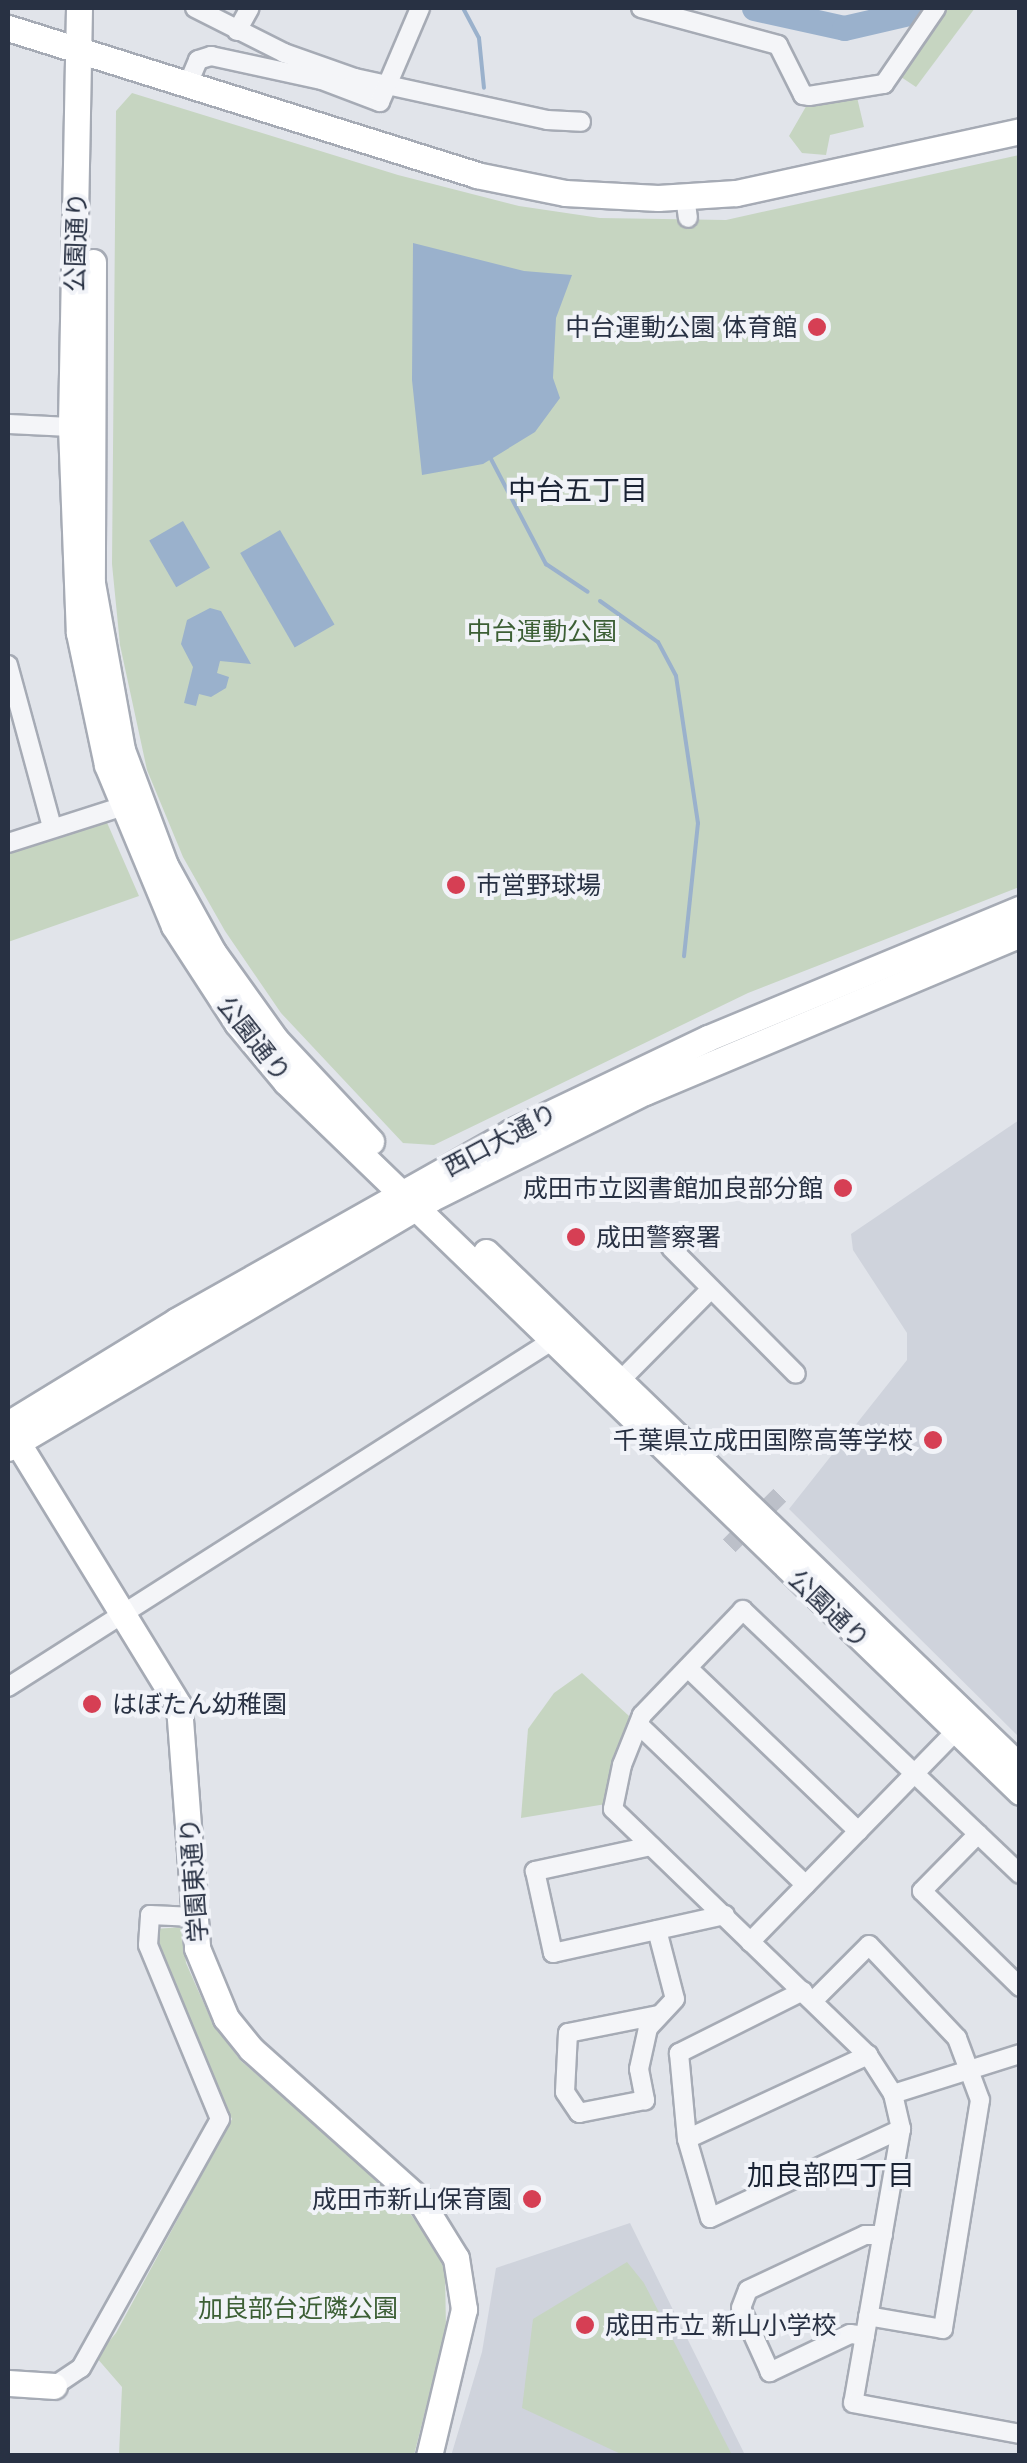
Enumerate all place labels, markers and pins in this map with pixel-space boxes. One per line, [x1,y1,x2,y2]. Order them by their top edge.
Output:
place label: 中台運動公園 体育館 [565,312,797,342]
marker: 中台運動公園 体育館 [806,316,828,338]
place label: 市営野球場 [476,870,601,900]
marker: 市営野球場 [445,874,467,896]
place label: 成田市立図書館加良部分館 [523,1173,823,1203]
marker: 成田市立図書館加良部分館 [832,1177,854,1199]
place label: 成田警察署 [596,1222,721,1252]
marker: 成田警察署 [565,1226,587,1248]
place label: 千葉県立成田国際高等学校 [613,1425,913,1455]
marker: 千葉県立成田国際高等学校 [922,1429,944,1451]
place label: はぼたん幼稚園 [112,1689,287,1719]
marker: はぼたん幼稚園 [81,1693,103,1715]
place label: 成田市新山保育園 [312,2184,512,2214]
marker: 成田市新山保育園 [521,2188,543,2210]
place label: 成田市立 新山小学校 [605,2310,837,2340]
marker: 成田市立 新山小学校 [574,2314,596,2336]

